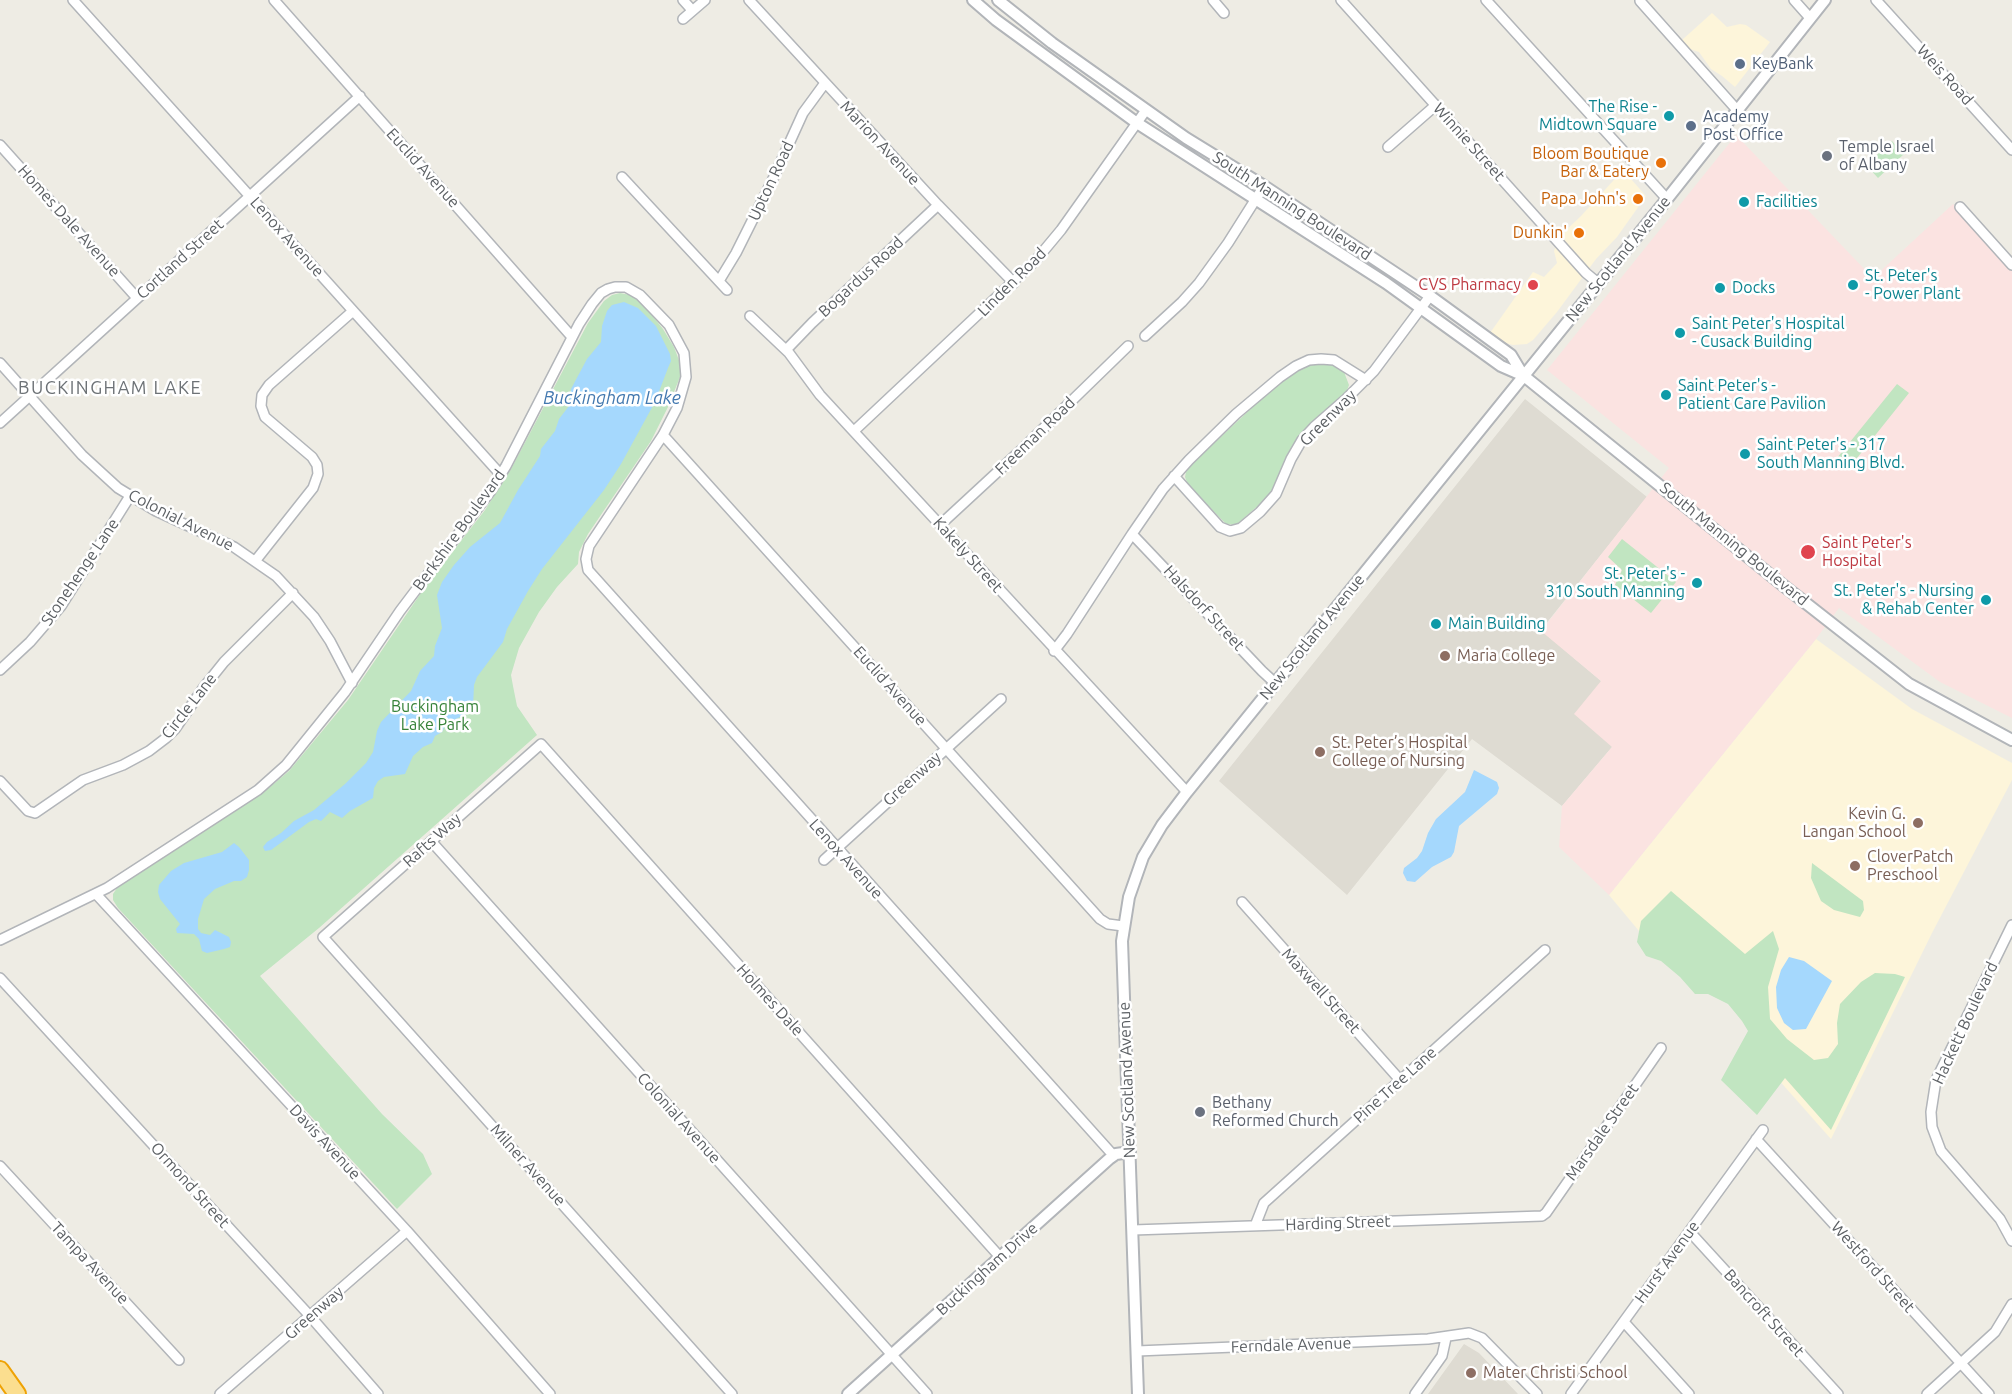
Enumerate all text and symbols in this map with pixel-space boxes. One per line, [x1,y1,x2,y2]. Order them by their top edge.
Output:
street label: Weis Road [1913,41,1977,109]
place label: KeyBank [1752,54,1814,74]
marker: KeyBank [1733,57,1747,71]
street label: Marion Avenue [836,97,924,189]
place label: The Rise - Midtown Square [1539,97,1657,135]
street label: Winnie Street [1429,99,1509,185]
place label: Academy Post Office [1703,107,1783,145]
marker: The Rise - Midtown Square [1662,109,1676,123]
marker: Academy Post Office [1684,119,1698,133]
street label: Euclid Avenue [382,124,464,212]
place label: Temple Israel of Albany [1839,137,1934,175]
street label: Upton Road [744,138,798,224]
place label: Bloom Boutique Bar & Eatery [1532,144,1649,182]
street label: South Manning Boulevard [1209,147,1375,265]
marker: Temple Israel of Albany [1820,149,1834,163]
marker: Bloom Boutique Bar & Eatery [1654,156,1668,170]
street label: Homes Dale Avenue [14,161,124,281]
place label: Papa John's [1541,189,1626,209]
street label: New Scotland Avenue [1561,192,1675,326]
marker: Papa John's [1631,192,1645,206]
place label: Facilities [1756,192,1817,212]
street label: Lenox Avenue [246,193,328,281]
marker: Facilities [1737,195,1751,209]
street label: Cortland Street [132,215,228,303]
place label: Dunkin' [1513,223,1567,243]
marker: Dunkin' [1572,226,1586,240]
street label: Bogardus Road [815,233,907,321]
street label: Linden Road [974,244,1050,320]
place label: St. Peter's - Power Plant [1865,266,1960,304]
place label: CVS Pharmacy [1418,275,1521,295]
marker: CVS Pharmacy [1526,278,1540,292]
place label: Docks [1732,278,1775,298]
marker: St. Peter's - Power Plant [1846,278,1860,292]
marker: Docks [1713,281,1727,295]
place label: Saint Peter's Hospital - Cusack Building [1692,314,1845,352]
marker: Saint Peter's Hospital - Cusack Building [1673,326,1687,340]
place label: Saint Peter's - Patient Care Pavilion [1678,376,1826,414]
district label: BUCKINGHAM LAKE [18,377,202,399]
street label: Greenway [1296,386,1360,450]
water label: Buckingham Lake [543,387,681,409]
marker: Saint Peter's - Patient Care Pavilion [1659,388,1673,402]
street label: Freeman Road [991,393,1079,479]
place label: Saint Peter's - 317 South Manning Blvd. [1757,435,1905,473]
marker: Saint Peter's - 317 South Manning Blvd. [1738,447,1752,461]
street label: Berkshire Boulevard [409,466,509,594]
street label: South Manning Boulevard [1656,478,1812,610]
street label: Colonial Avenue [125,485,237,555]
street label: Kakely Street [929,513,1007,597]
street label: Stonehenge Lane [37,515,123,629]
place label: Saint Peter's Hospital [1822,533,1912,571]
marker: Saint Peter's Hospital [1799,543,1817,561]
street label: Halsdorf Street [1160,561,1248,655]
place label: St. Peter's - 310 South Manning [1546,564,1685,602]
street label: New Scotland Avenue [1255,570,1369,704]
marker: St. Peter's - 310 South Manning [1690,576,1704,590]
place label: St. Peter's - Nursing & Rehab Center [1834,581,1974,619]
marker: St. Peter's - Nursing & Rehab Center [1979,593,1993,607]
place label: Main Building [1448,614,1546,634]
marker: Main Building [1429,617,1443,631]
street label: Euclid Avenue [849,642,931,730]
place label: Maria College [1457,646,1555,666]
marker: Maria College [1438,649,1452,663]
street label: Circle Lane [157,669,221,743]
park label: Buckingham Lake Park [391,697,479,735]
place label: St. Peter’s Hospital College of Nursing [1332,733,1468,771]
marker: St. Peter’s Hospital College of Nursing [1313,745,1327,759]
street label: Greenway [879,748,945,810]
place label: Kevin G. Langan School [1802,804,1906,842]
street label: Rafts Way [399,809,465,871]
street label: Lenox Avenue [805,815,887,903]
marker: Kevin G. Langan School [1911,816,1925,830]
place label: CloverPatch Preschool [1867,847,1953,885]
marker: CloverPatch Preschool [1848,859,1862,873]
street label: Maxwell Street [1278,944,1364,1038]
street label: Hackett Boulevard [1928,959,2002,1087]
street label: Holmes Dale [733,960,807,1040]
street label: New Scotland Avenue [1115,1002,1139,1158]
street label: Pine Tree Lane [1349,1043,1441,1127]
street label: Colonial Avenue [633,1069,725,1167]
street label: Marsdale Street [1561,1080,1643,1184]
place label: Bethany Reformed Church [1212,1093,1339,1131]
street label: Davis Avenue [285,1100,365,1184]
marker: Bethany Reformed Church [1193,1105,1207,1119]
street label: Milner Avenue [486,1120,570,1210]
street label: Ormond Street [147,1138,233,1232]
street label: Harding Street [1285,1212,1391,1234]
street label: Hurst Avenue [1631,1217,1703,1307]
street label: Tampa Avenue [47,1218,133,1308]
street label: Buckingham Drive [932,1218,1042,1320]
street label: Westford Street [1827,1218,1919,1316]
street label: Bancroft Street [1720,1265,1808,1361]
street label: Greenway [281,1282,347,1344]
street label: Ferndale Avenue [1230,1333,1352,1357]
place label: Mater Christi School [1483,1363,1627,1383]
marker: Mater Christi School [1464,1366,1478,1380]

